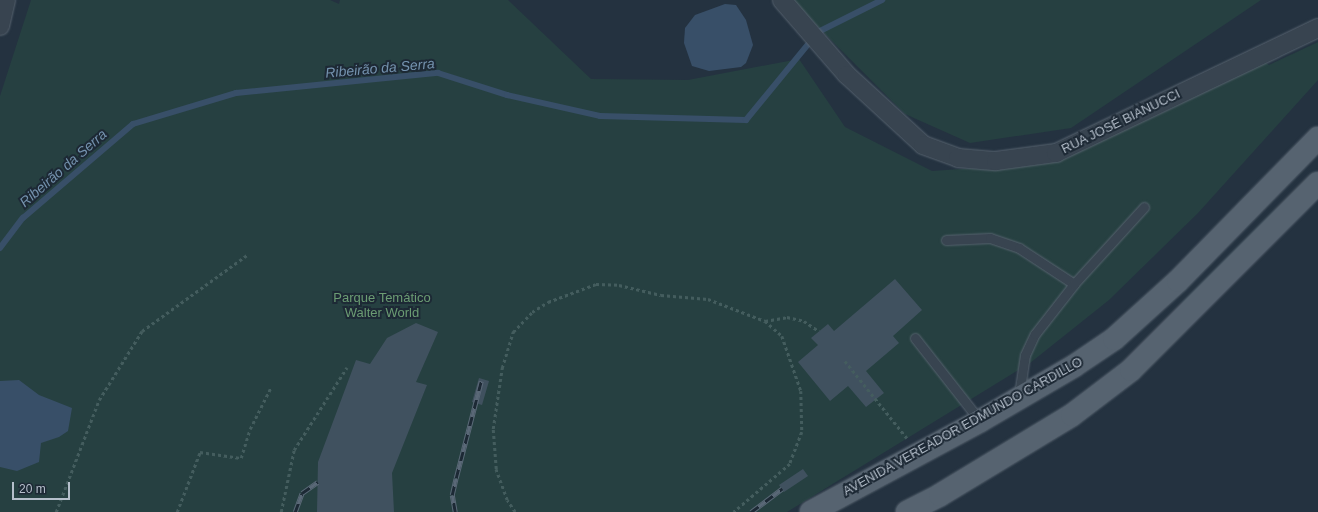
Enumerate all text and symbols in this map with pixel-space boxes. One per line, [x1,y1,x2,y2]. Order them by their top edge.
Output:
water label: Ribeirão da Serra [325,55,435,81]
street label: RUA JOSÉ BIANUCCI [1059,86,1183,158]
water label: Ribeirão da Serra [16,126,110,210]
park label: Parque Temático Walter World [333,291,431,322]
street label: AVENIDA VEREADOR EDMUNDO CARDILLO [840,354,1086,500]
scale bar [14,474,72,500]
text: 20 m [19,482,46,496]

